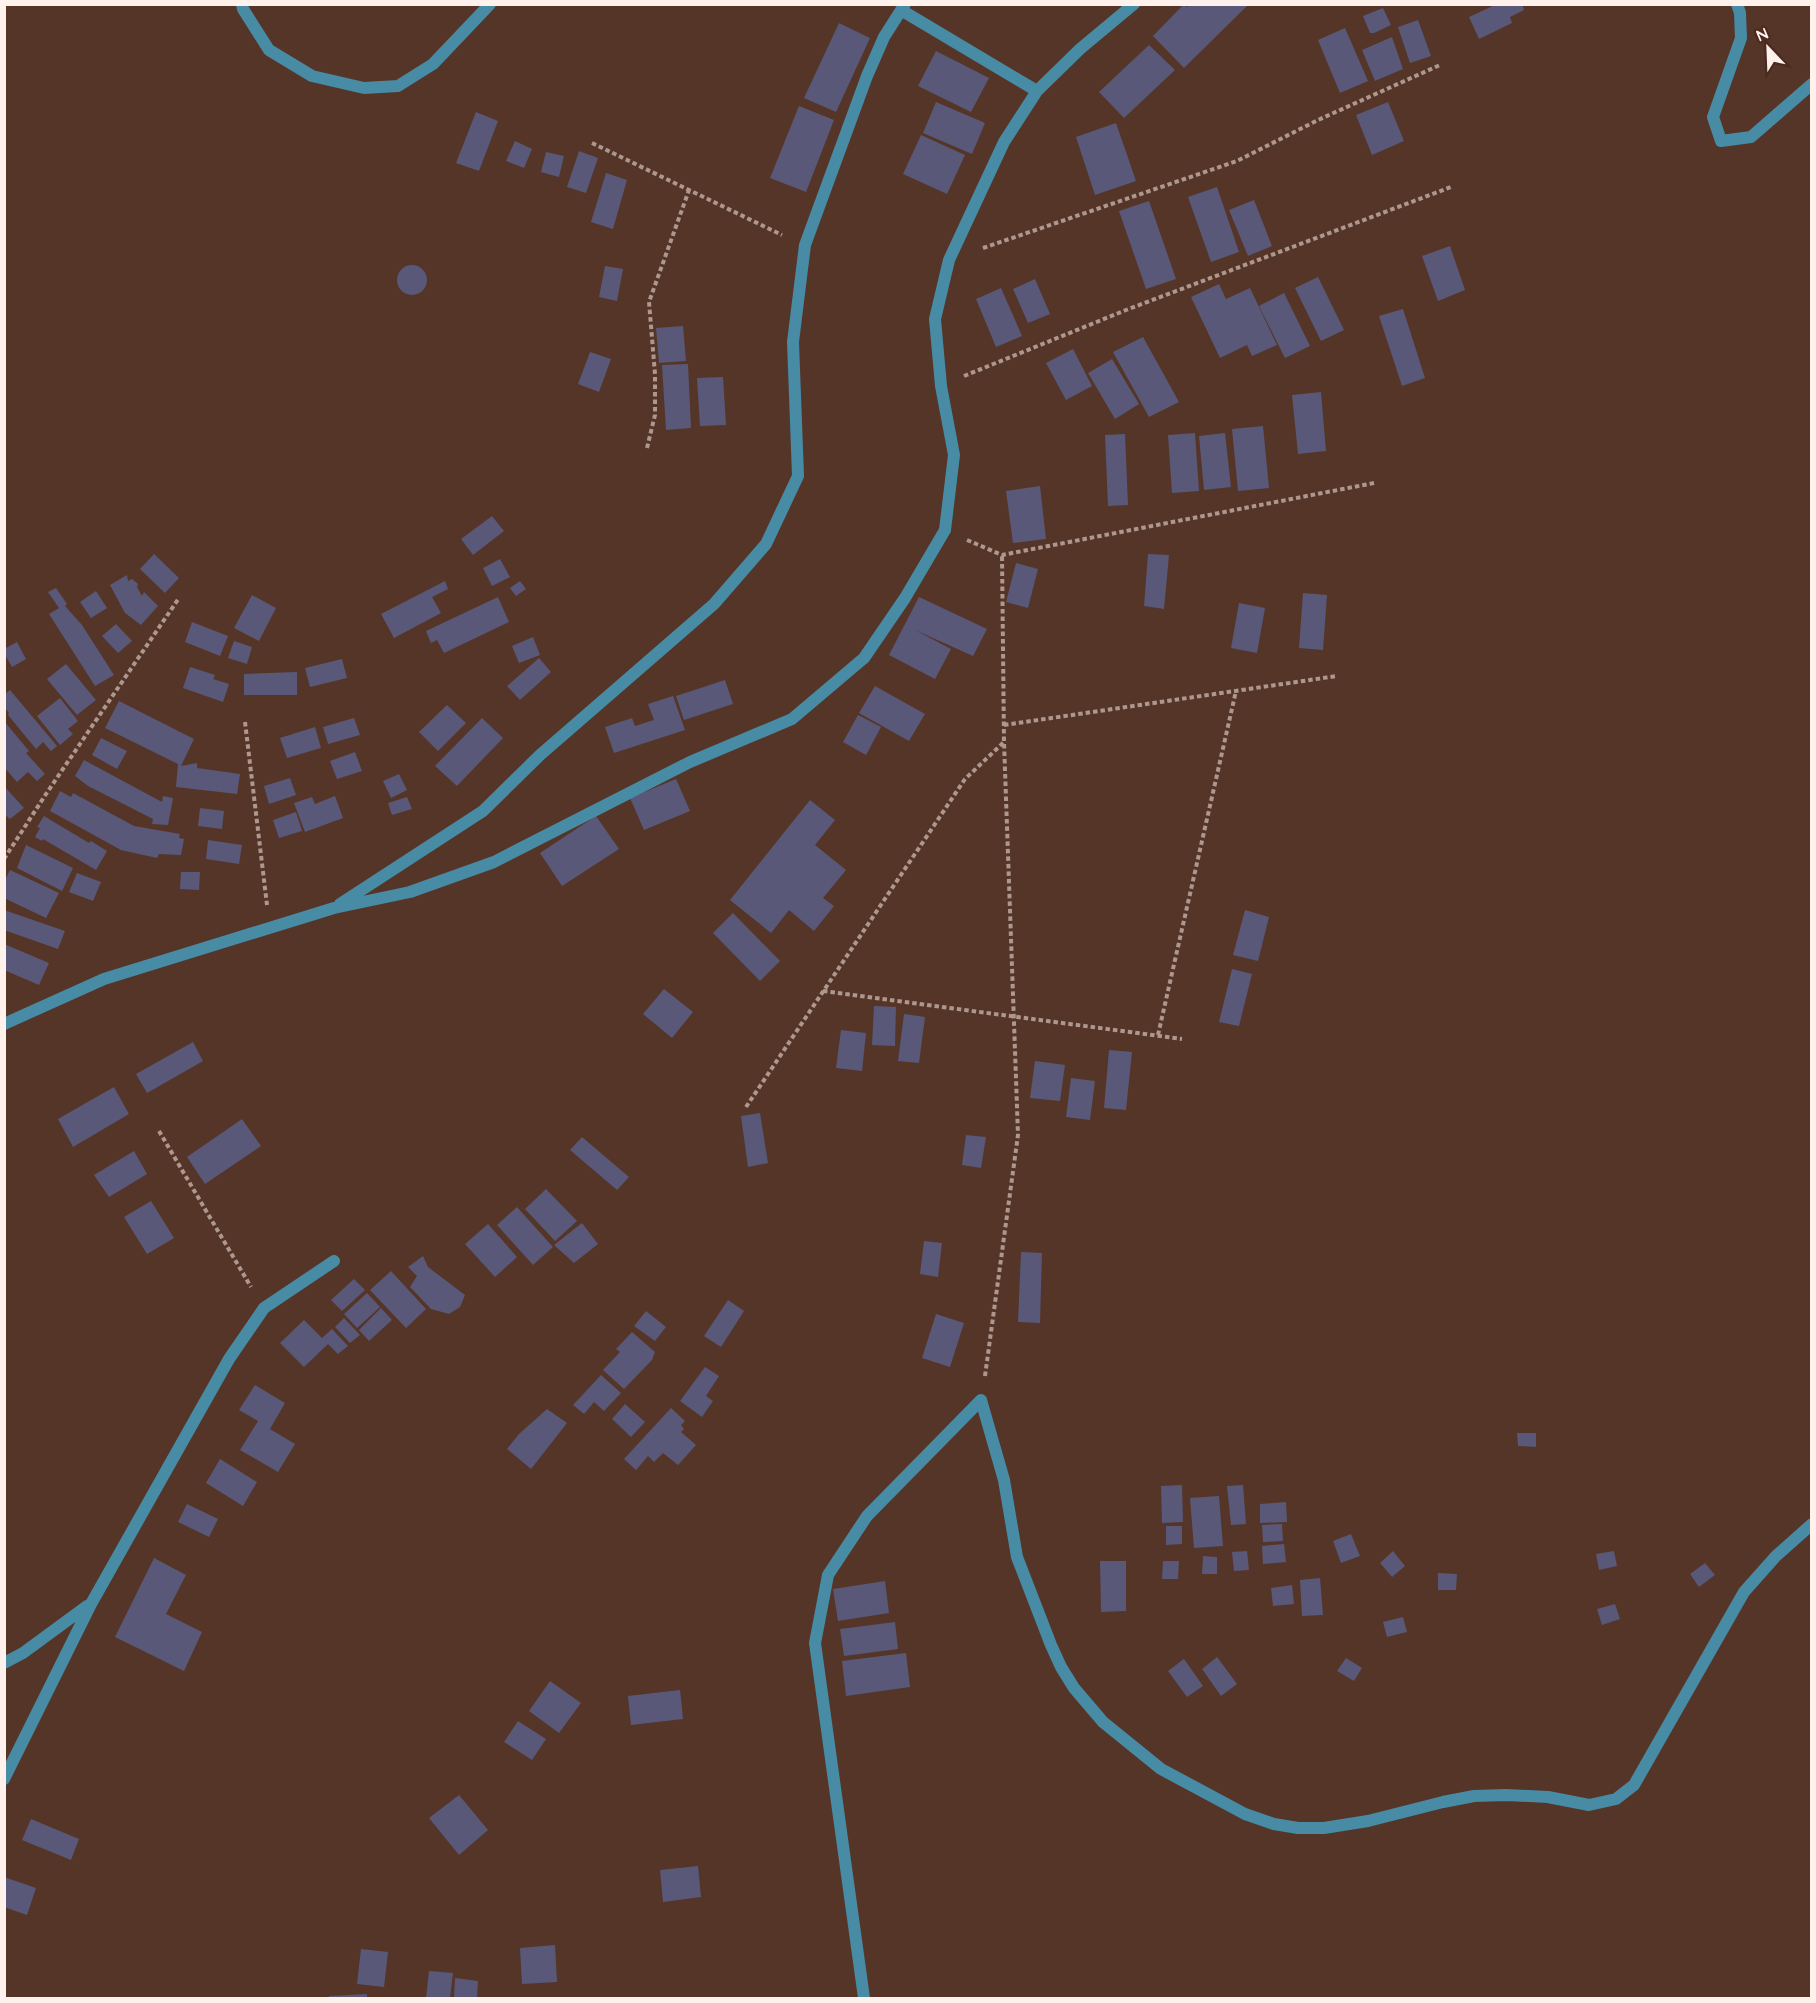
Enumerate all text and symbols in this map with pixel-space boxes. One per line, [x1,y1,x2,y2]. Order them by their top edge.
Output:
north arrow [1738,18,1798,78]
text: N [1753,23,1771,46]

